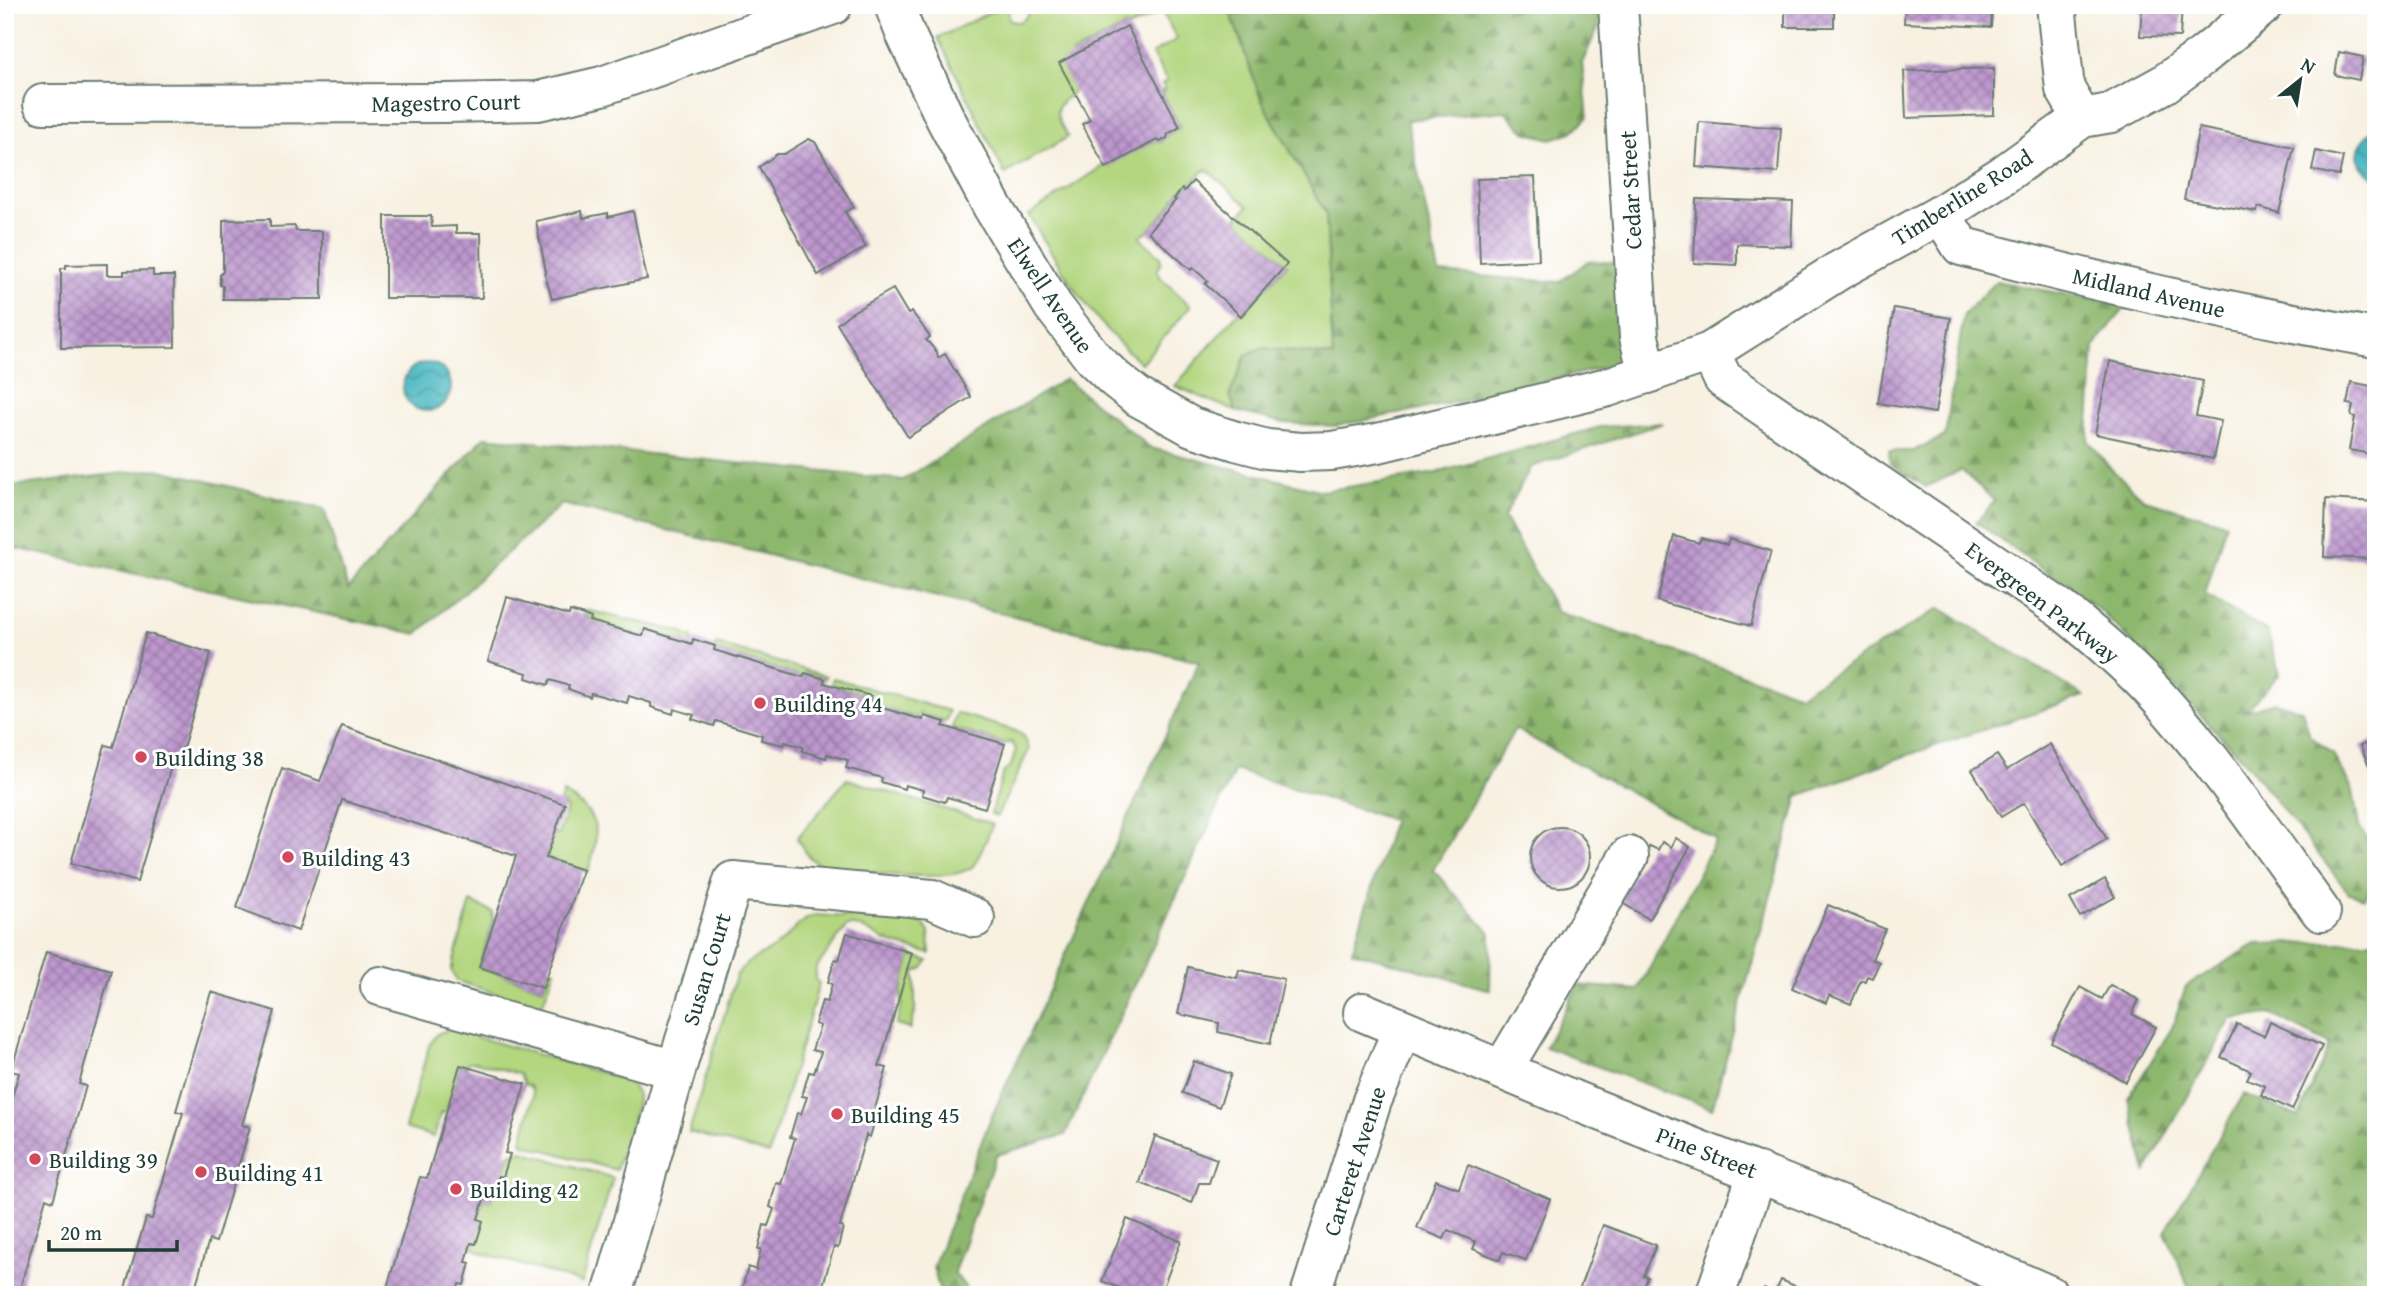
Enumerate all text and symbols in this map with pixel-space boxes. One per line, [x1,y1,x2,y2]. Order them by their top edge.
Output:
north arrow [2266,46,2336,116]
text: N [2296,50,2321,81]
street label: Magestro Court [371,84,521,120]
street label: Cedar Street [1610,130,1650,250]
street label: Timberline Road [1885,140,2039,253]
street label: Elwell Avenue [1000,230,1102,360]
street label: Midland Avenue [2069,258,2229,326]
street label: Evergreen Parkway [1959,533,2127,671]
place label: Building 44 [774,687,883,720]
marker: Building 44 [752,695,768,711]
place label: Building 38 [155,741,264,774]
marker: Building 38 [133,749,149,765]
place label: Building 43 [302,841,411,874]
marker: Building 43 [280,849,296,865]
street label: Susan Court [673,909,739,1029]
street label: Carteret Avenue [1314,1082,1394,1240]
place label: Building 45 [851,1098,960,1131]
marker: Building 45 [829,1106,845,1122]
street label: Pine Street [1652,1118,1762,1186]
place label: Building 39 [49,1143,158,1176]
marker: Building 39 [27,1151,43,1167]
place label: Building 41 [215,1156,324,1189]
marker: Building 41 [193,1164,209,1180]
place label: Building 42 [470,1173,579,1206]
marker: Building 42 [448,1181,464,1197]
scale bar [49,1209,177,1253]
text: 20 m [60,1217,102,1248]

